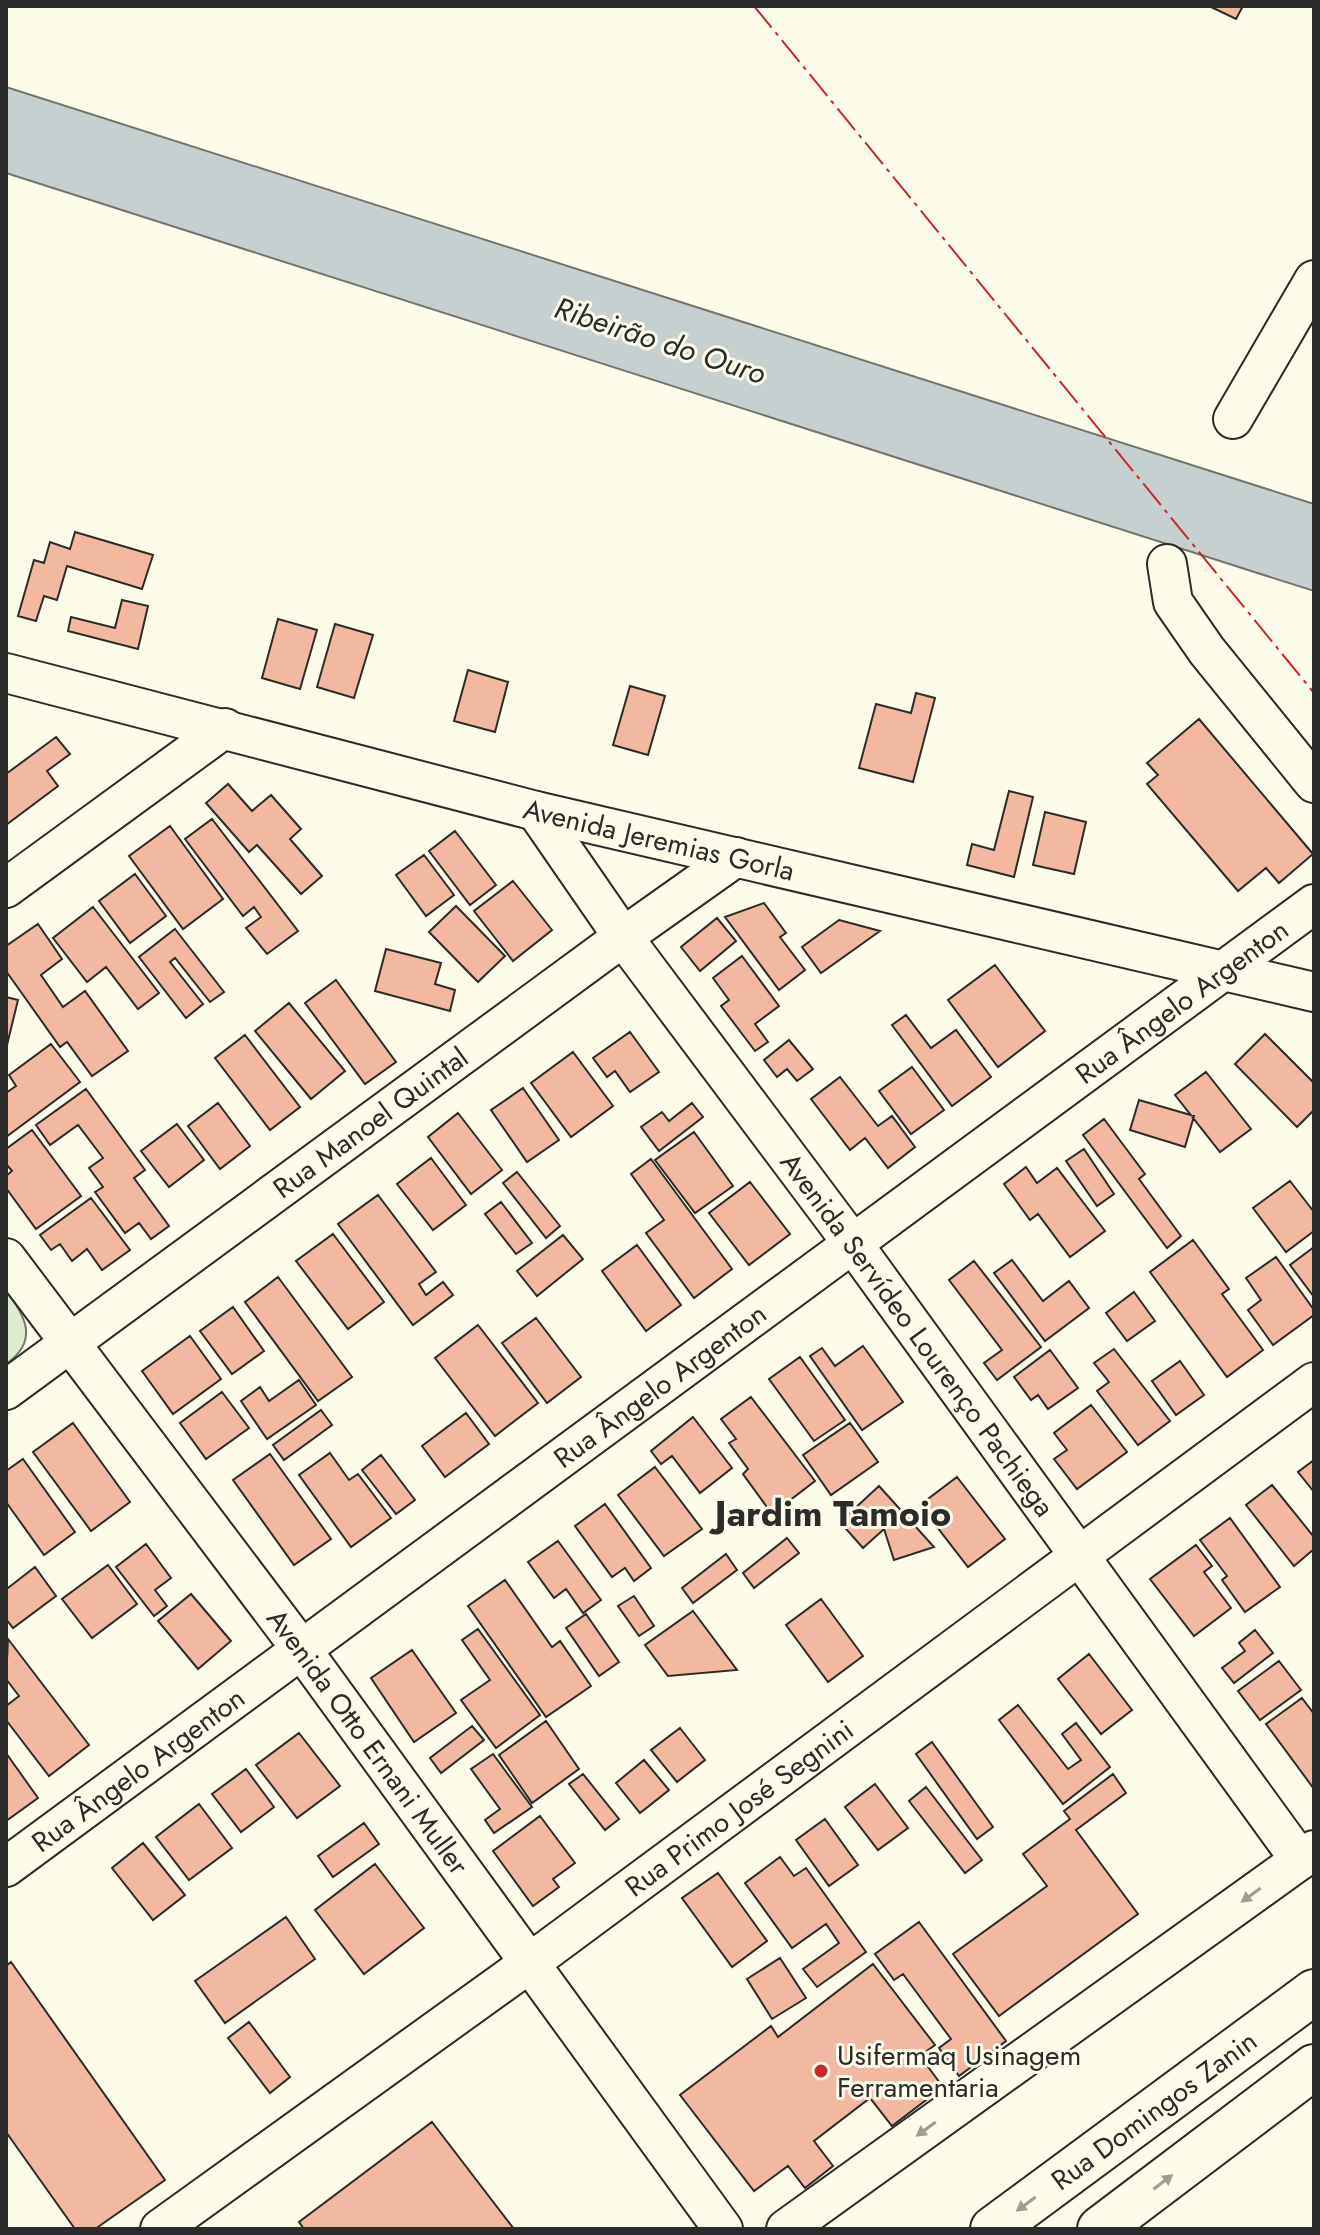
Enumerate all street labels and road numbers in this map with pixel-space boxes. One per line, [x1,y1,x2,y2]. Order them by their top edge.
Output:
street label: Avenida Jeremias Gorla [519,789,798,891]
street label: Rua Ângelo Argenton [1067,910,1297,1094]
street label: Rua Manoel Quintal [265,1037,477,1208]
street label: Avenida Servídeo Lourenço Pachiega [770,1144,1064,1525]
street label: Rua Ângelo Argenton [545,1294,775,1478]
street label: Avenida Otto Ernani Muller [257,1600,479,1883]
street label: Rua Ângelo Argenton [23,1678,253,1862]
street label: Rua Primo José Segnini [617,1710,862,1907]
street label: Rua Domingos Zanin [1043,2021,1266,2200]

